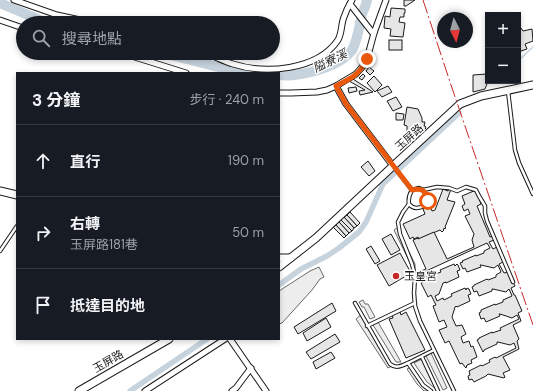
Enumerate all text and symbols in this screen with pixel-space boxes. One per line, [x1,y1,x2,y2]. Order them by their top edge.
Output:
north arrow [437,12,473,48]
map controls [485,12,521,84]
button: + [485,12,521,48]
search box [16,16,280,60]
icon: search [30,27,52,49]
text: 搜尋地點 [62,29,122,49]
water label: 隘寮溪 [310,45,351,76]
button: − [485,48,521,84]
route end [358,50,376,68]
text: 3 分鐘 [32,89,80,111]
text: 步行 · 240 m [189,91,264,108]
street label: 玉屏路 [392,121,426,153]
icon: ahead [32,150,54,172]
text: 直行 [70,152,100,172]
text: 190 m [228,152,264,169]
route start [419,192,437,210]
text: 右轉 [70,214,100,234]
icon: right [32,222,54,244]
text: 50 m [232,224,264,241]
text: 玉屏路181巷 [70,236,138,253]
place label: 玉皇宮 [404,269,437,283]
marker: 玉皇宮 [391,271,401,281]
icon: arrive [32,294,54,316]
text: 抵達目的地 [70,296,145,316]
street label: 玉屏路 [90,347,126,375]

